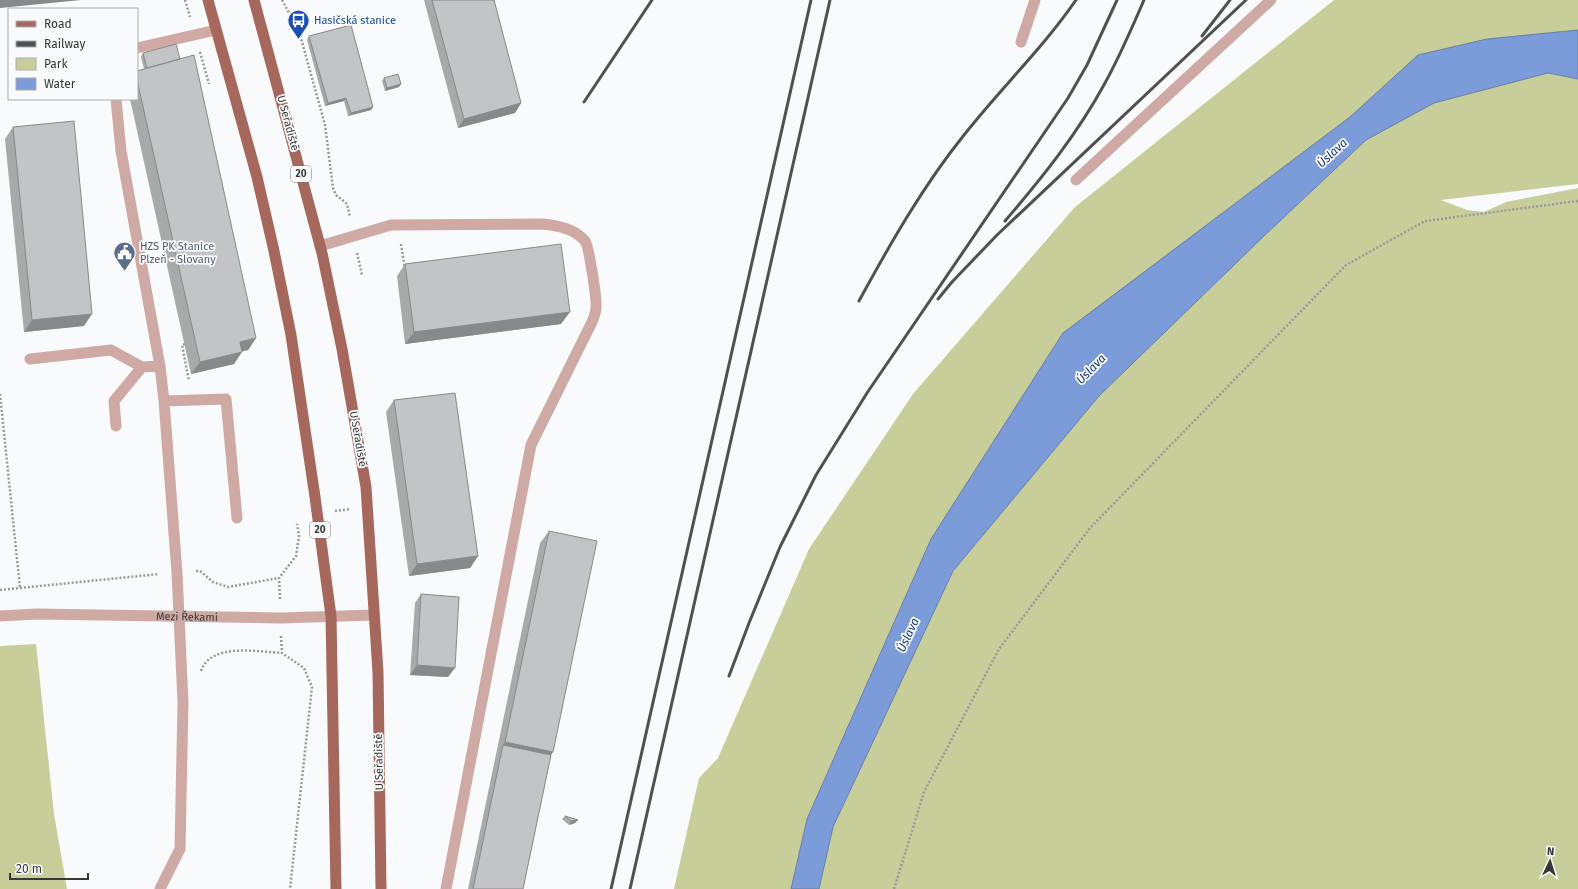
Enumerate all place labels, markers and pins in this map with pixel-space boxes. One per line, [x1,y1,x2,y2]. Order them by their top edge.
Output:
bus stop icon: Hasičská stanice [285,7,311,40]
place label: Hasičská stanice [314,14,396,27]
public building icon: HZS PK Stanice Plzeň - Slovany [111,239,137,272]
place label: HZS PK Stanice Plzeň - Slovany [140,240,216,266]

